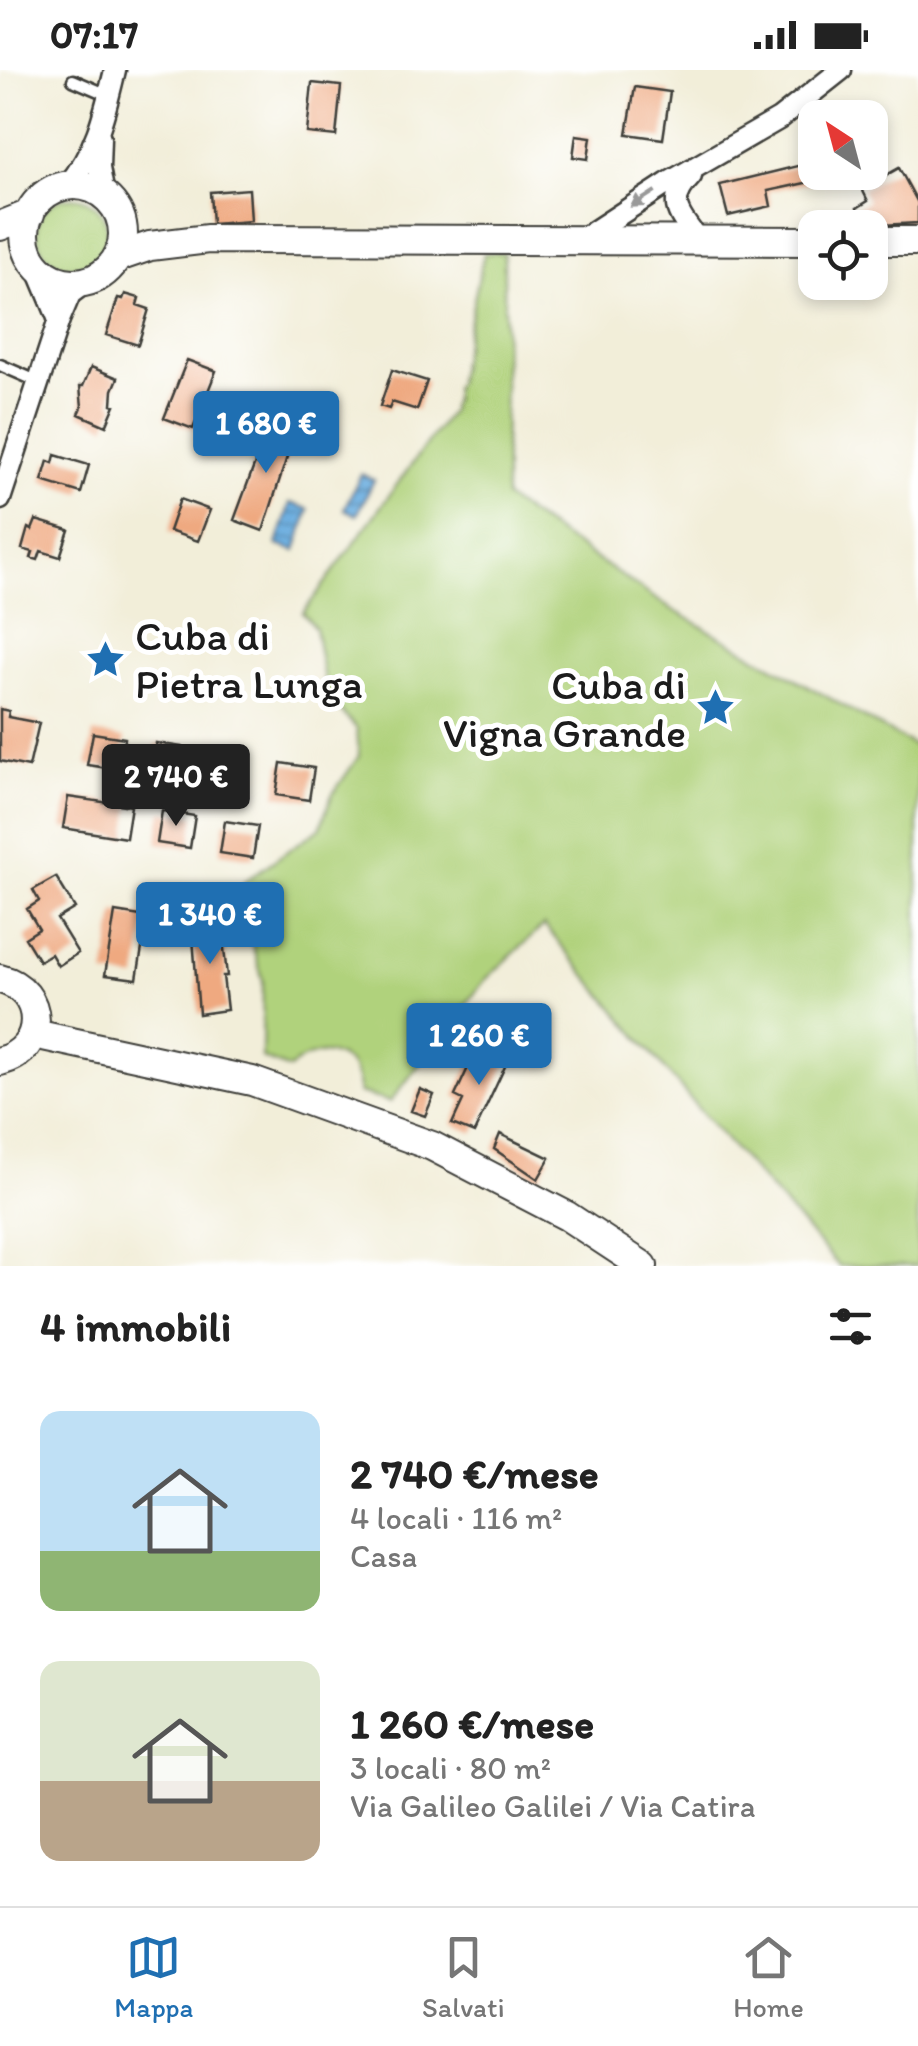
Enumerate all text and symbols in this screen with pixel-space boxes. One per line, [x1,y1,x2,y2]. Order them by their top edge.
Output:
text: 07:17 [50,12,138,58]
north arrow [798,100,888,190]
map controls [798,100,888,300]
one-way arrow [629,190,656,208]
button: locate [798,210,888,300]
pin: 1 680 € [174,391,358,476]
text: 1 680 € [215,404,317,442]
place label: Cuba di Pietra Lunga [135,610,363,709]
place icon: Cuba di Pietra Lunga [84,638,126,680]
place label: Cuba di Vigna Grande [443,659,686,758]
place icon: Cuba di Vigna Grande [695,687,737,729]
pin: 2 740 € [84,744,268,829]
text: 2 740 € [124,757,228,795]
pin: 1 340 € [118,882,302,967]
text: 1 340 € [158,895,262,933]
pin: 1 260 € [387,1003,571,1088]
text: 1 260 € [429,1016,530,1054]
icon: filters [823,1299,878,1354]
text: 4 immobili [40,1301,231,1352]
text: 2 740 €/mese [350,1448,599,1499]
icon: home [120,1451,240,1571]
text: 4 locali · 116 m² [350,1499,562,1537]
text: Casa [350,1537,417,1575]
text: 1 260 €/mese [350,1698,594,1749]
icon: home [120,1701,240,1821]
text: 3 locali · 80 m² [350,1749,551,1787]
text: Via Galileo Galilei / Via Catira [350,1787,755,1825]
tab: Mappa [114,1930,193,2024]
tab: Salvati [422,1930,505,2024]
tab: Home [733,1930,804,2024]

